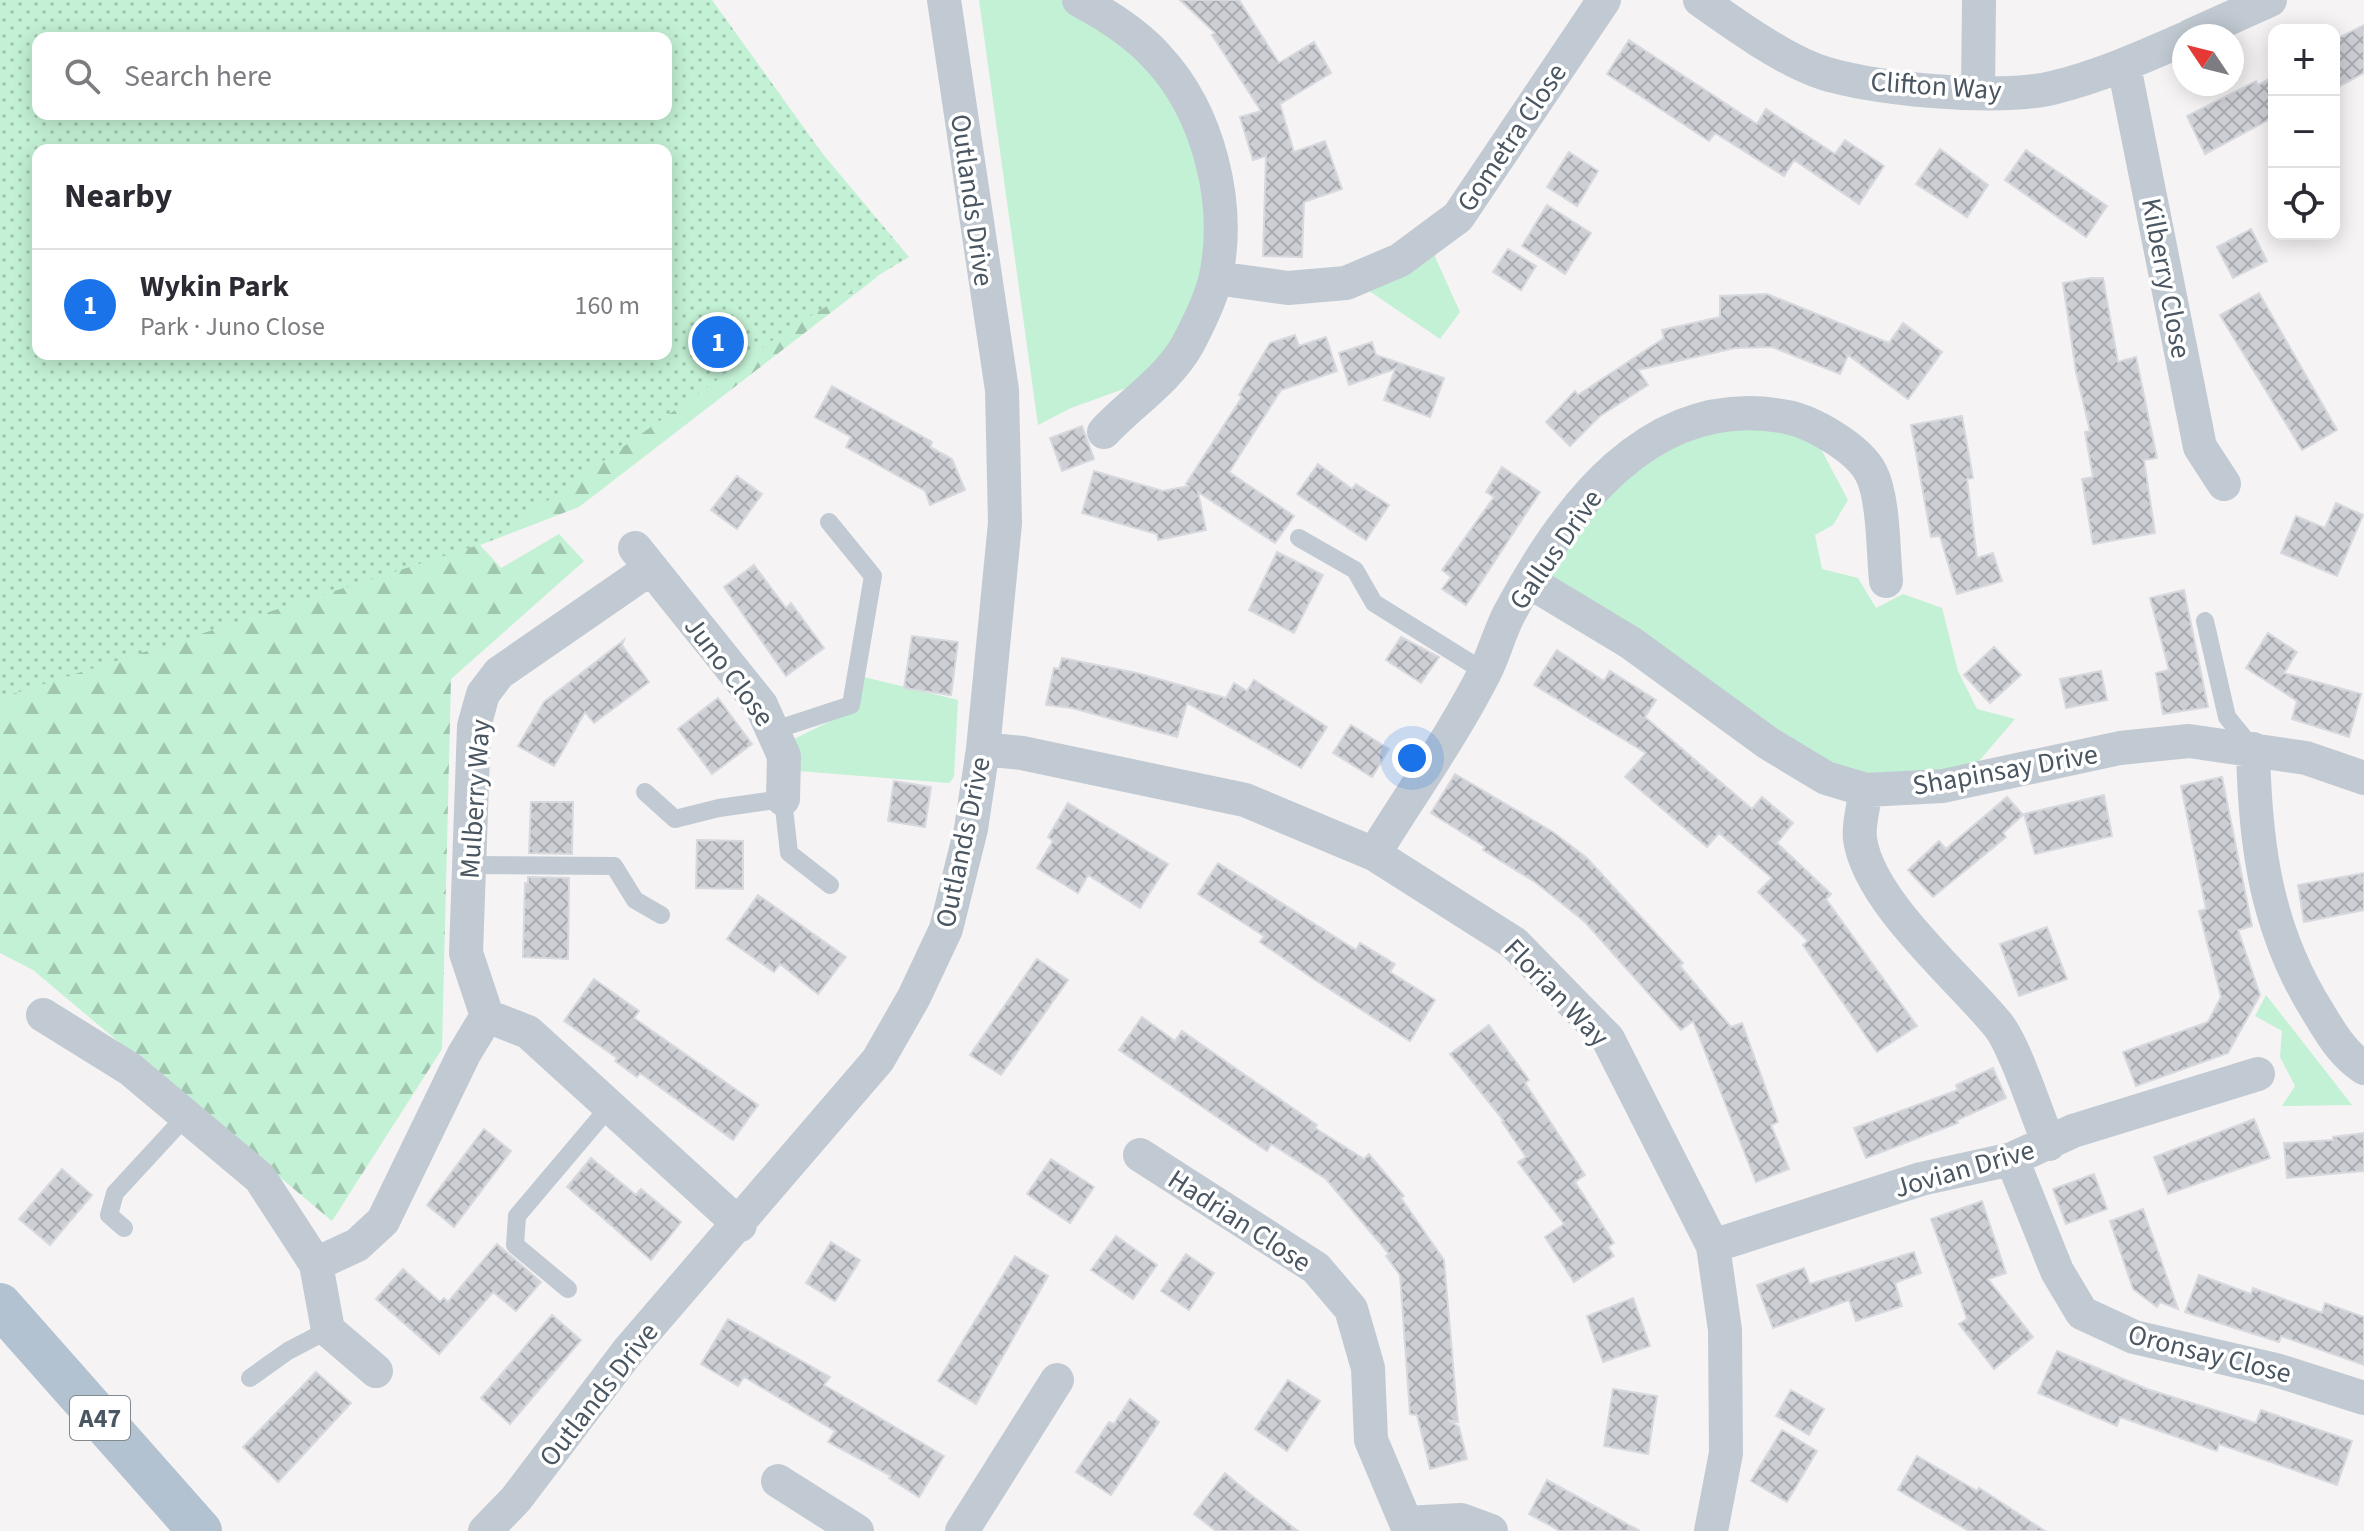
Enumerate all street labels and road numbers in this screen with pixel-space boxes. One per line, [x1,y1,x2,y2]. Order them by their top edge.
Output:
street label: Gometra Close [1447,55,1576,220]
street label: Clifton Way [1869,61,2003,111]
street label: Outlands Drive [940,111,1004,289]
street label: Kilberry Close [2131,195,2201,362]
street label: Gallus Drive [1500,481,1612,618]
street label: Juno Close [675,608,784,735]
street label: Mulberry Way [449,718,501,880]
street label: Shapinsay Drive [1909,734,2101,806]
street label: Outlands Drive [925,753,1001,931]
street label: Florian Way [1494,930,1618,1056]
street label: Jovian Drive [1889,1130,2039,1208]
street label: Hadrian Close [1160,1160,1319,1282]
street label: Outlands Drive [530,1314,668,1475]
street label: Oronsay Close [2124,1314,2296,1394]
road number: A47 [70,1396,130,1440]

